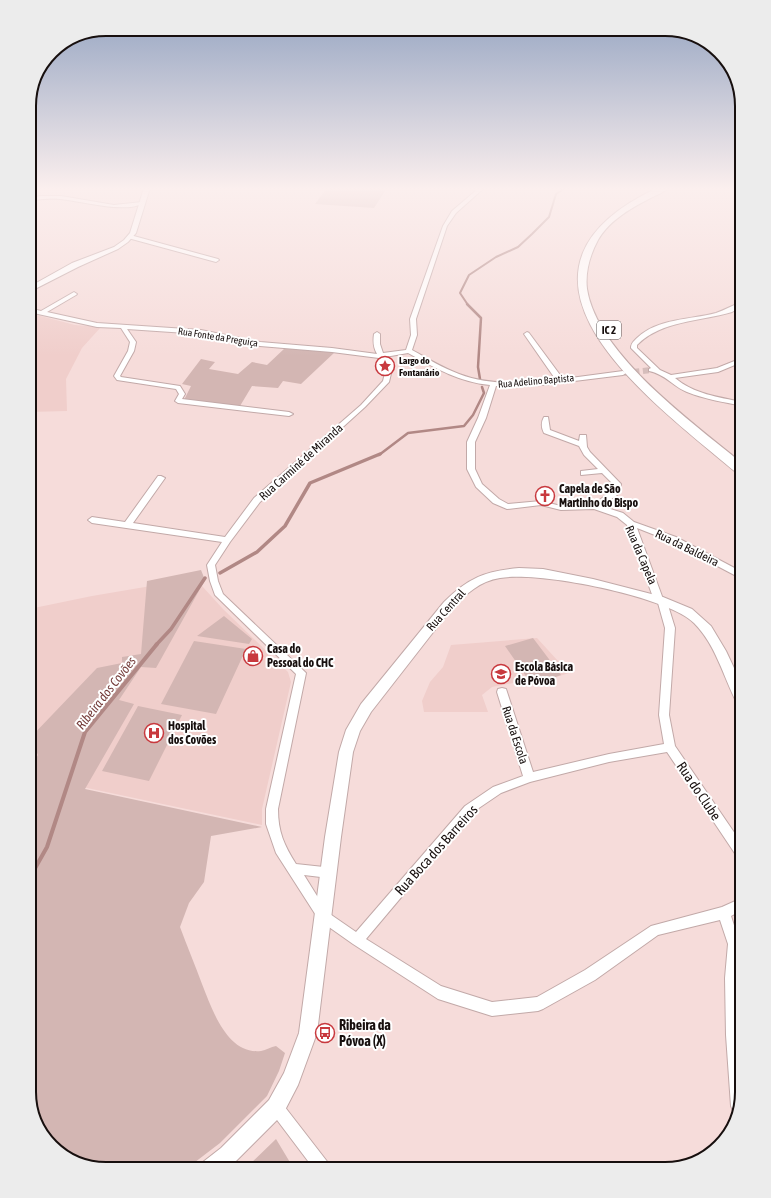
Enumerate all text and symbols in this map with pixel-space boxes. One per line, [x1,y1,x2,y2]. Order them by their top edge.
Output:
road number: IC 2 [597,321,621,339]
street label: Rua Fonte da Preguiça [177,325,259,349]
place icon: Largo do Fontanário [374,355,396,377]
place label: Largo do Fontanário [399,355,440,378]
street label: Rua Adelino Baptista [498,372,575,390]
street label: Rua Carminé de Miranda [256,421,346,503]
place label: Capela de São Martinho do Bispo [559,482,639,510]
church icon: Capela de São Martinho do Bispo [534,485,556,507]
street label: Rua da Capela [622,523,660,587]
street label: Rua da Baldeira [653,527,721,569]
street label: Rua Central [424,586,469,634]
place label: Casa do Pessoal do CHC [267,642,334,670]
shop icon: Casa do Pessoal do CHC [242,645,264,667]
water label: Ribeira dos Covões [73,653,139,732]
place label: Escola Básica de Póvoa [515,660,574,688]
school or university icon: Escola Básica de Póvoa [490,663,512,685]
street label: Rua da Escola [499,704,531,766]
place label: Hospital dos Covões [168,719,217,747]
hospital icon: Hospital dos Covões [143,722,165,744]
street label: Rua do Clube [674,759,724,823]
street label: Rua Boca dos Barreiros [391,802,481,898]
place label: Ribeira da Póvoa (X) [339,1017,391,1049]
bus stop icon: Ribeira da Póvoa (X) [314,1022,336,1044]

